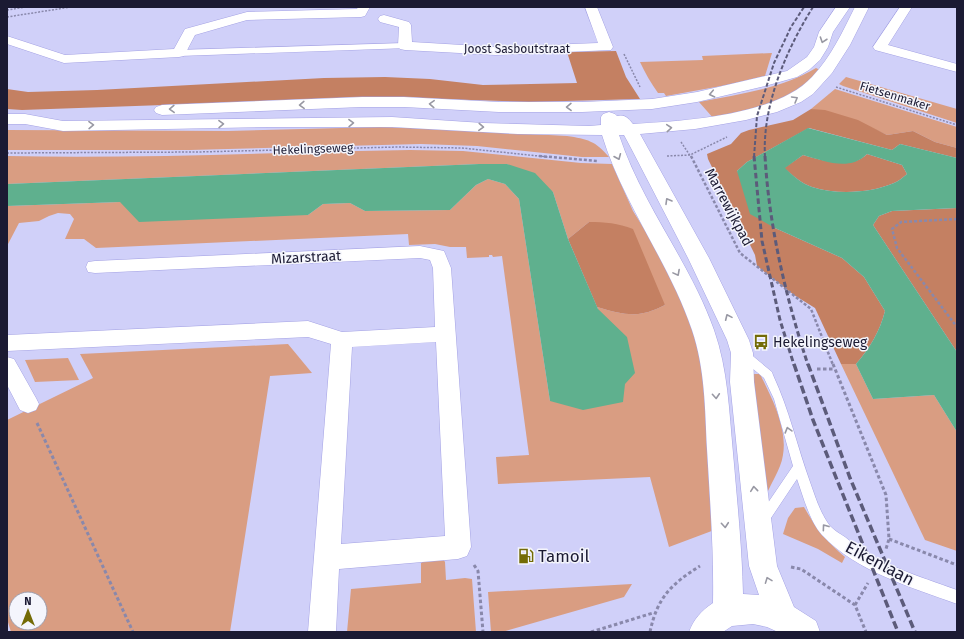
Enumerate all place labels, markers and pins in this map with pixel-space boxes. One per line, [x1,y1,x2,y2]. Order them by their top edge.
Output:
bus stop icon: Hekelingseweg [752,333,770,351]
place label: Hekelingseweg [773,334,868,351]
place label: Tamoil [538,546,589,567]
fuel station icon: Tamoil [517,547,535,565]

